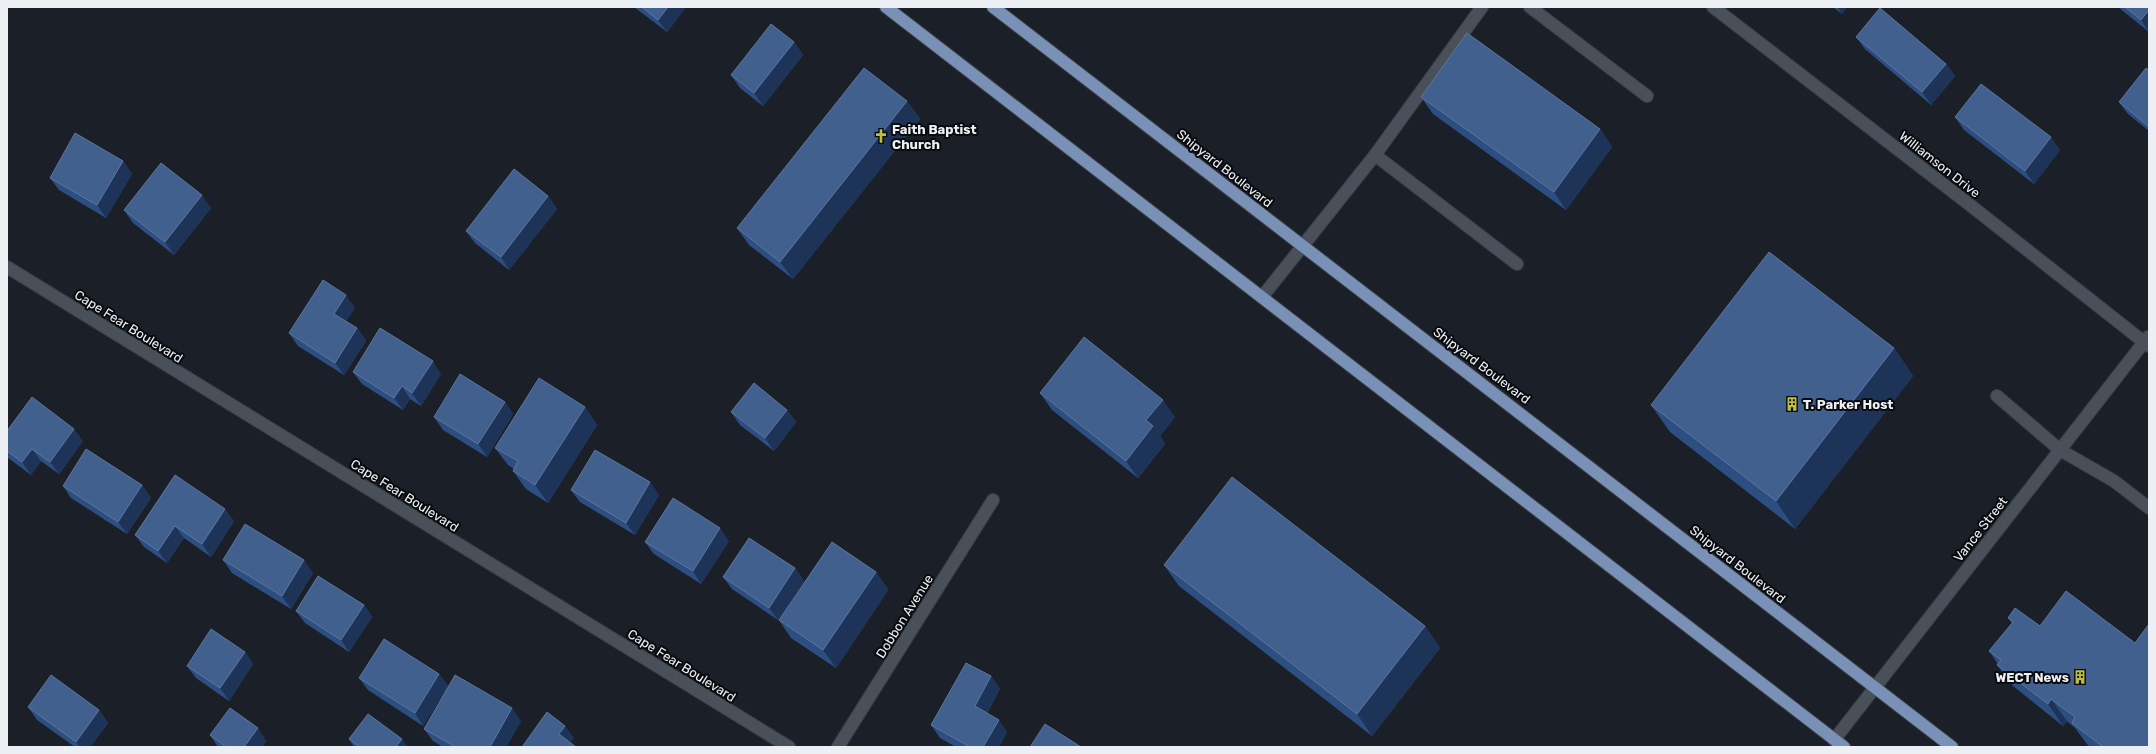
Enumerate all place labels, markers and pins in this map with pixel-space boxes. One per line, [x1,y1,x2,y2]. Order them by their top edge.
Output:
place label: Faith Baptist Church [892,122,976,152]
church icon: Faith Baptist Church [873,128,889,144]
building icon: T. Parker Host [1784,396,1800,412]
place label: T. Parker Host [1803,397,1893,412]
building icon: WECT News [2072,669,2088,685]
place label: WECT News [1995,670,2069,685]

